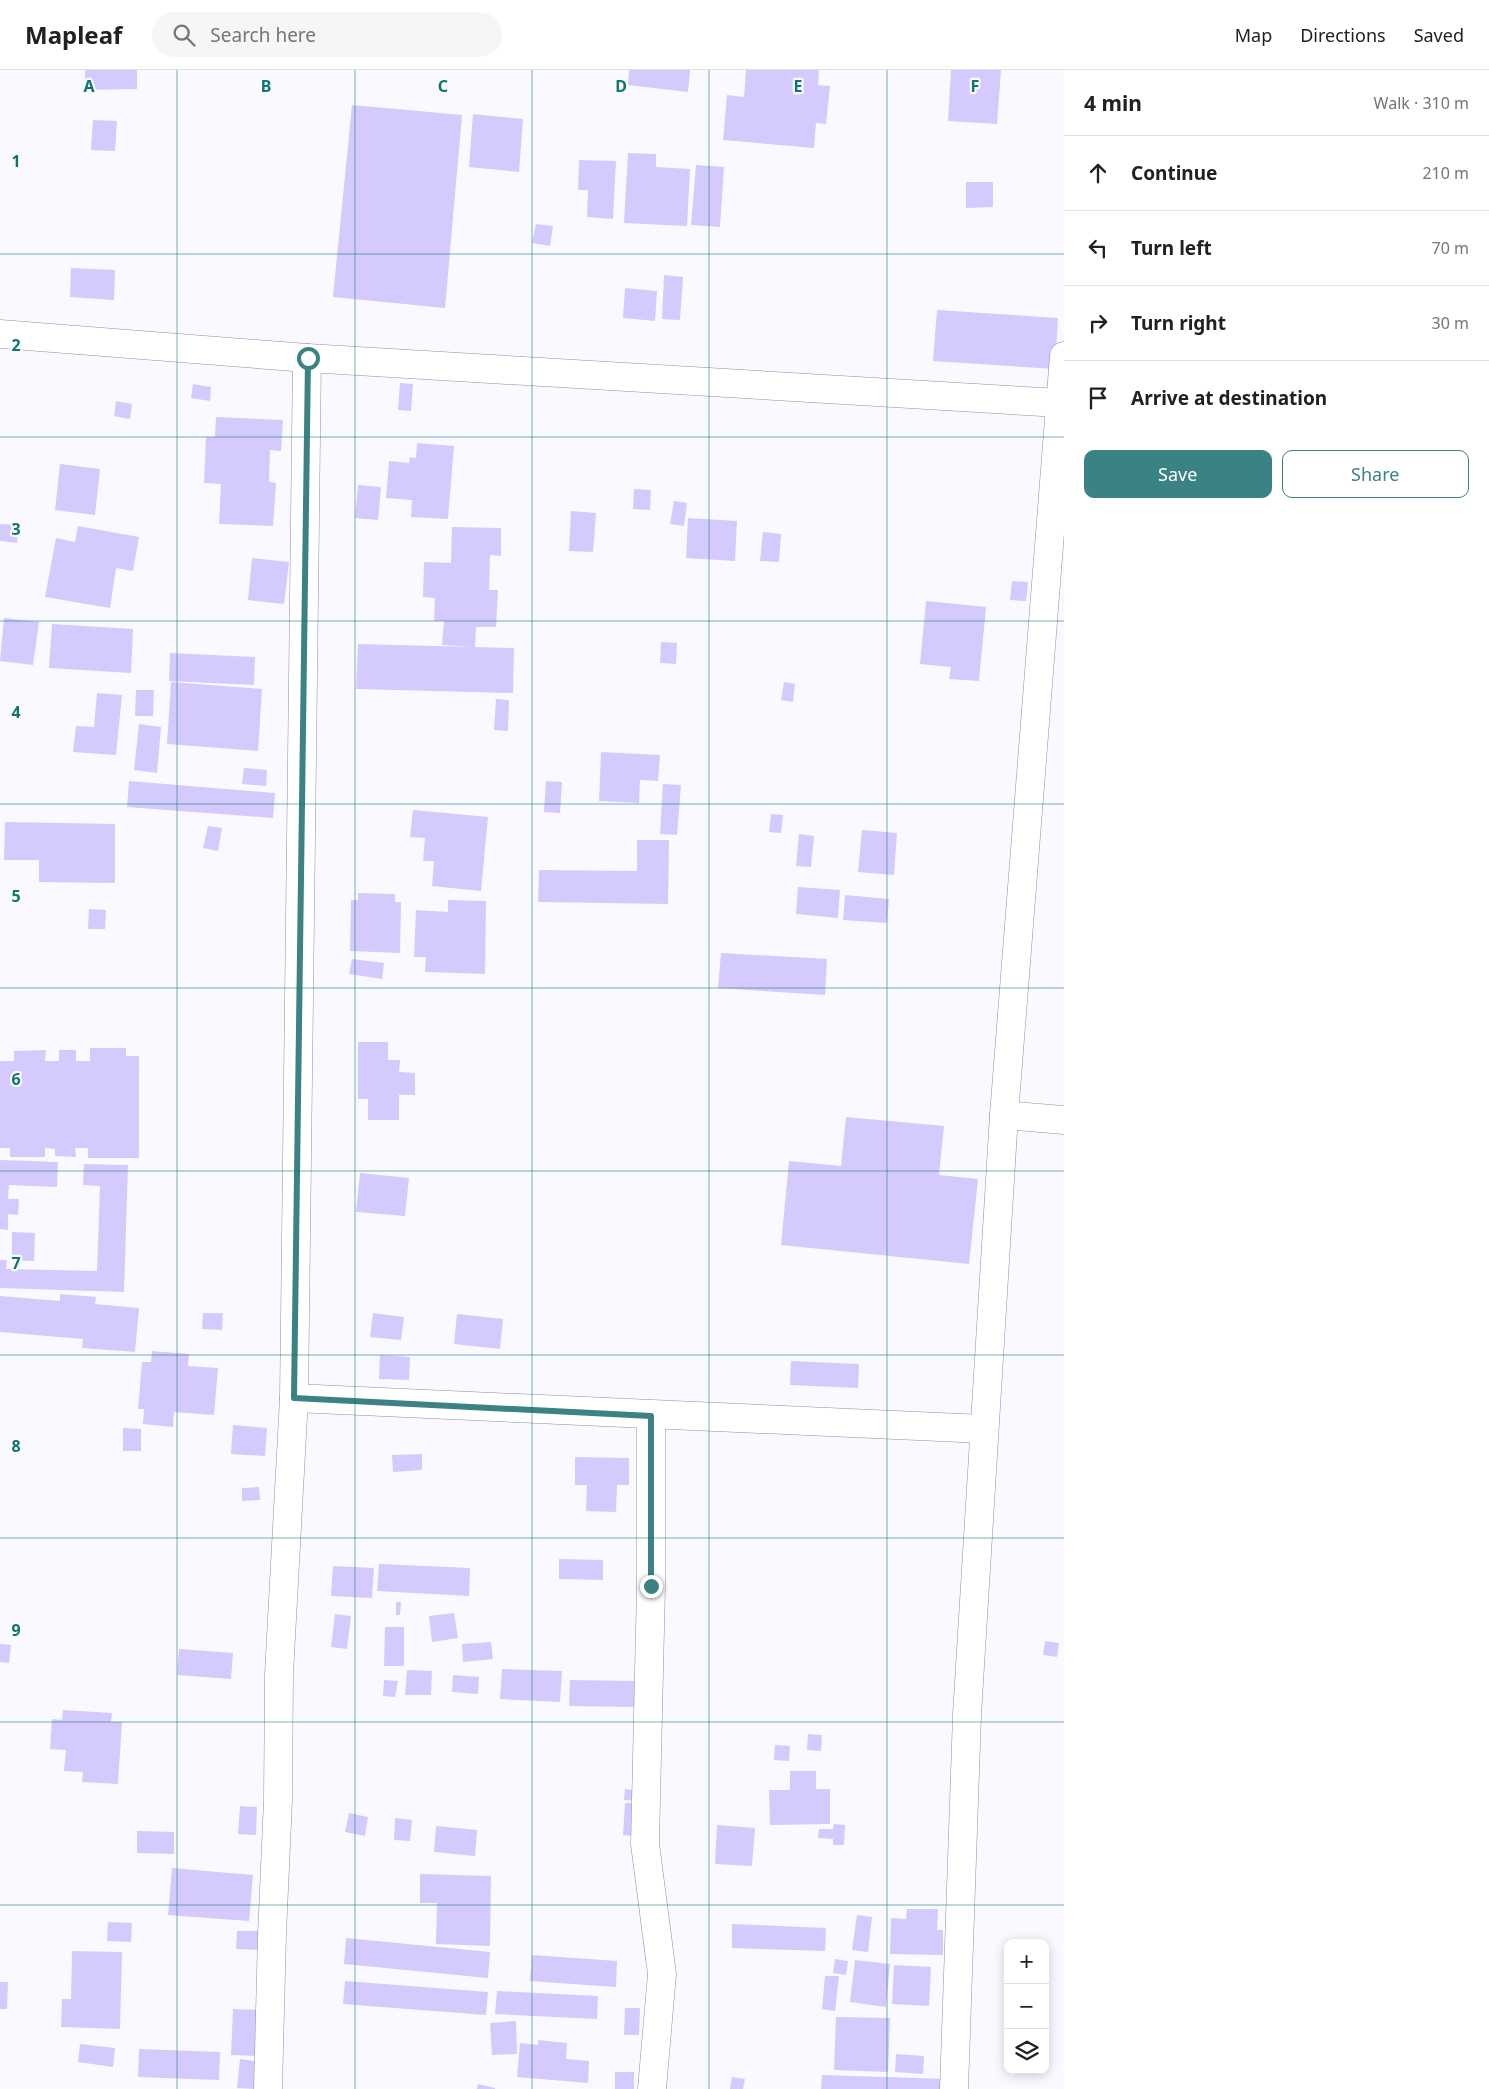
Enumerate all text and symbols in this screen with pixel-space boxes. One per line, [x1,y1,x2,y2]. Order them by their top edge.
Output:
search box [152,12,502,57]
text: Mapleaf [25,18,122,51]
icon: search [170,21,198,49]
text: Search here [210,22,316,48]
text: Map [1235,23,1272,47]
text: Directions [1300,23,1386,47]
text: Saved [1414,23,1464,47]
text: A [83,75,95,97]
text: B [261,75,271,97]
text: C [438,75,448,97]
text: D [615,75,627,97]
text: E [794,75,803,97]
text: F [971,75,979,97]
text: 4 min [1084,89,1142,117]
text: Walk · 310 m [1374,92,1469,114]
text: 1 [11,150,21,172]
icon: ahead [1084,159,1112,187]
text: Continue [1131,160,1217,186]
text: 210 m [1422,162,1469,184]
icon: left [1084,234,1112,262]
text: Turn left [1131,235,1212,261]
text: 70 m [1432,237,1469,259]
icon: right [1084,309,1112,337]
text: Turn right [1131,310,1226,336]
text: 30 m [1432,312,1469,334]
text: 2 [11,334,21,356]
route start [297,347,320,370]
icon: arrive [1084,384,1112,412]
text: Arrive at destination [1131,385,1327,411]
button: Save [1084,450,1272,498]
button: Share [1282,450,1469,498]
text: 3 [11,518,21,540]
text: 4 [11,701,21,723]
text: 5 [11,885,21,907]
text: 6 [11,1068,21,1090]
text: 7 [11,1252,21,1274]
text: 8 [11,1435,21,1457]
route end [640,1575,663,1598]
text: 9 [11,1619,21,1641]
map controls [1004,1939,1049,2074]
button: + [1004,1939,1049,1984]
button: − [1004,1984,1049,2029]
button: layers [1004,2029,1049,2074]

